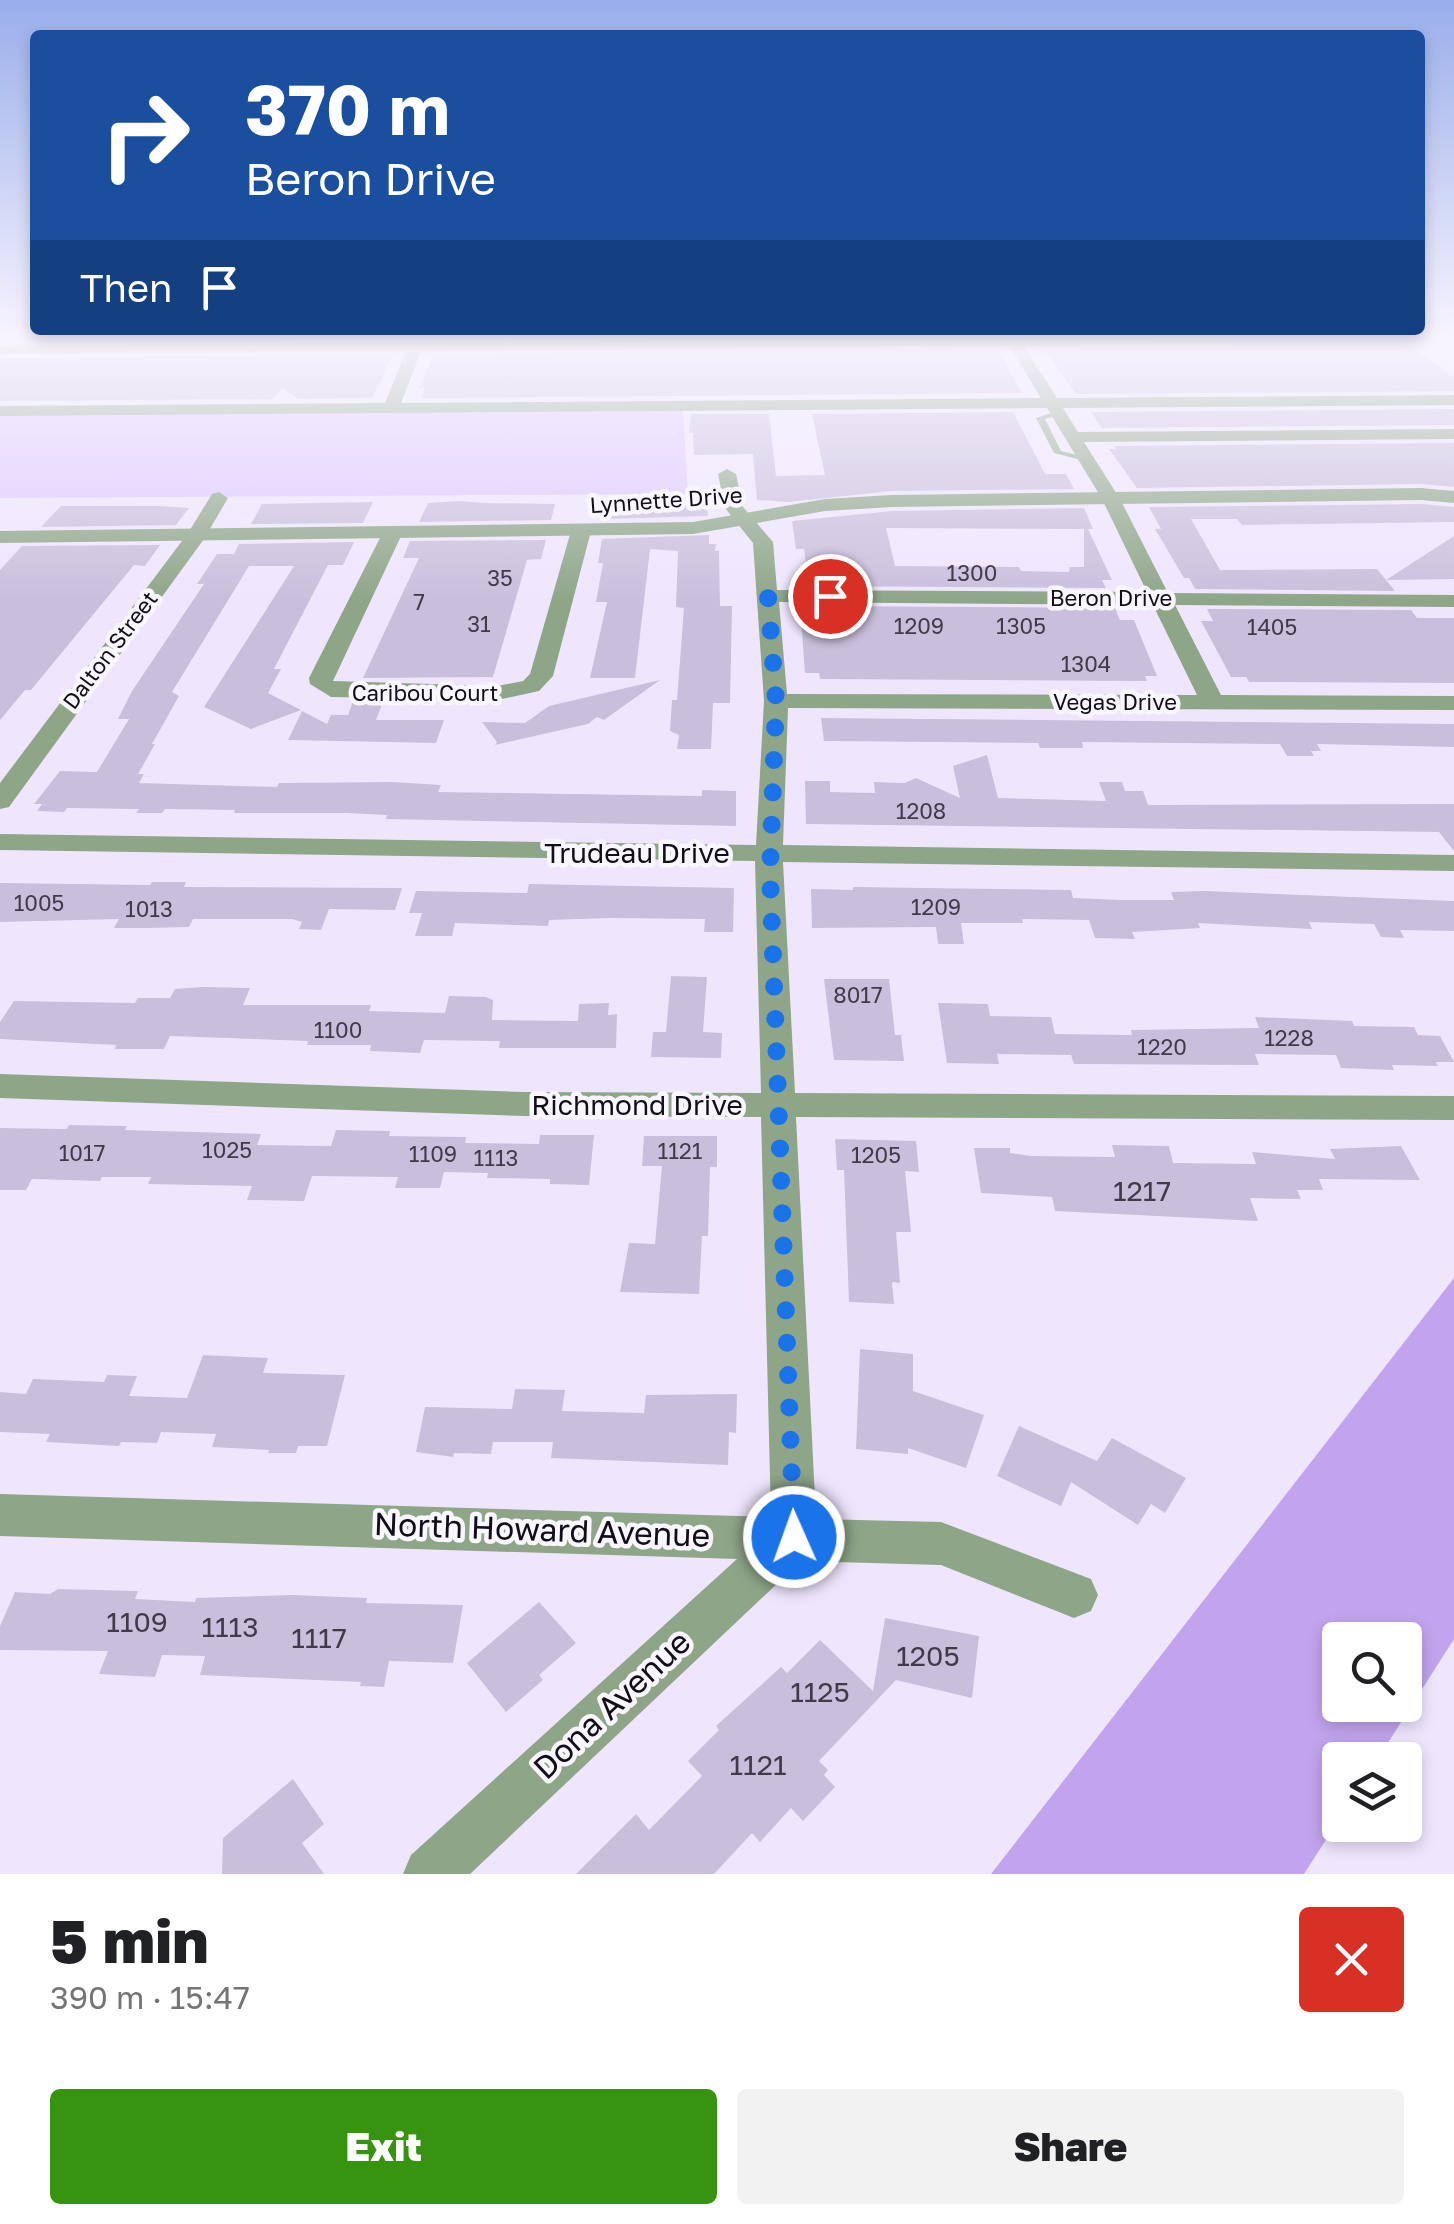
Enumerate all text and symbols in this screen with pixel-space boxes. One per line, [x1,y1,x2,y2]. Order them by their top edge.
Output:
text: 370 m [245,66,450,150]
icon: right [80,70,210,200]
text: Beron Drive [245,151,496,205]
icon: arrive [192,260,247,315]
text: Then [80,265,172,310]
street label: Lynnette Drive [589,481,743,518]
pin [788,554,873,639]
house number: 1300 [947,559,997,586]
house number: 35 [487,564,513,591]
icon: arrive [803,569,858,624]
street label: Beron Drive [1050,584,1172,611]
street label: Dalton Street [57,585,163,714]
house number: 7 [413,588,425,615]
house number: 31 [467,610,491,637]
house number: 1209 [894,612,944,639]
house number: 1305 [996,612,1046,639]
house number: 1405 [1247,613,1297,640]
house number: 1304 [1061,650,1111,677]
street label: Caribou Court [352,679,498,706]
street label: Vegas Drive [1053,688,1177,715]
house number: 1208 [896,797,946,824]
street label: Trudeau Drive [544,836,730,869]
house number: 1005 [14,889,64,916]
house number: 1209 [911,893,961,920]
house number: 1013 [125,895,173,922]
house number: 8017 [833,981,883,1008]
house number: 1100 [314,1016,362,1043]
house number: 1228 [1264,1024,1314,1051]
house number: 1220 [1137,1033,1187,1060]
street label: Richmond Drive [531,1088,743,1121]
house number: 1025 [202,1136,252,1163]
house number: 1121 [658,1137,703,1164]
house number: 1017 [59,1139,105,1166]
house number: 1109 [409,1140,457,1167]
house number: 1205 [851,1141,901,1168]
house number: 1113 [474,1144,518,1171]
house number: 1217 [1113,1174,1171,1207]
position arrow [742,1485,846,1589]
street label: North Howard Avenue [373,1504,711,1554]
house number: 1109 [106,1605,168,1638]
house number: 1113 [201,1610,259,1643]
house number: 1117 [291,1621,347,1654]
street label: Dona Avenue [525,1622,698,1786]
map controls [1322,1622,1422,1842]
button: search [1322,1622,1422,1722]
house number: 1205 [896,1639,960,1672]
house number: 1125 [790,1675,850,1708]
button: layers [1322,1742,1422,1842]
house number: 1121 [730,1748,786,1781]
text: 5 min [50,1904,209,1976]
button: close [1299,1907,1404,2012]
text: 390 m · 15:47 [50,1978,250,2016]
button: Exit [50,2089,717,2204]
button: Share [737,2089,1404,2204]

